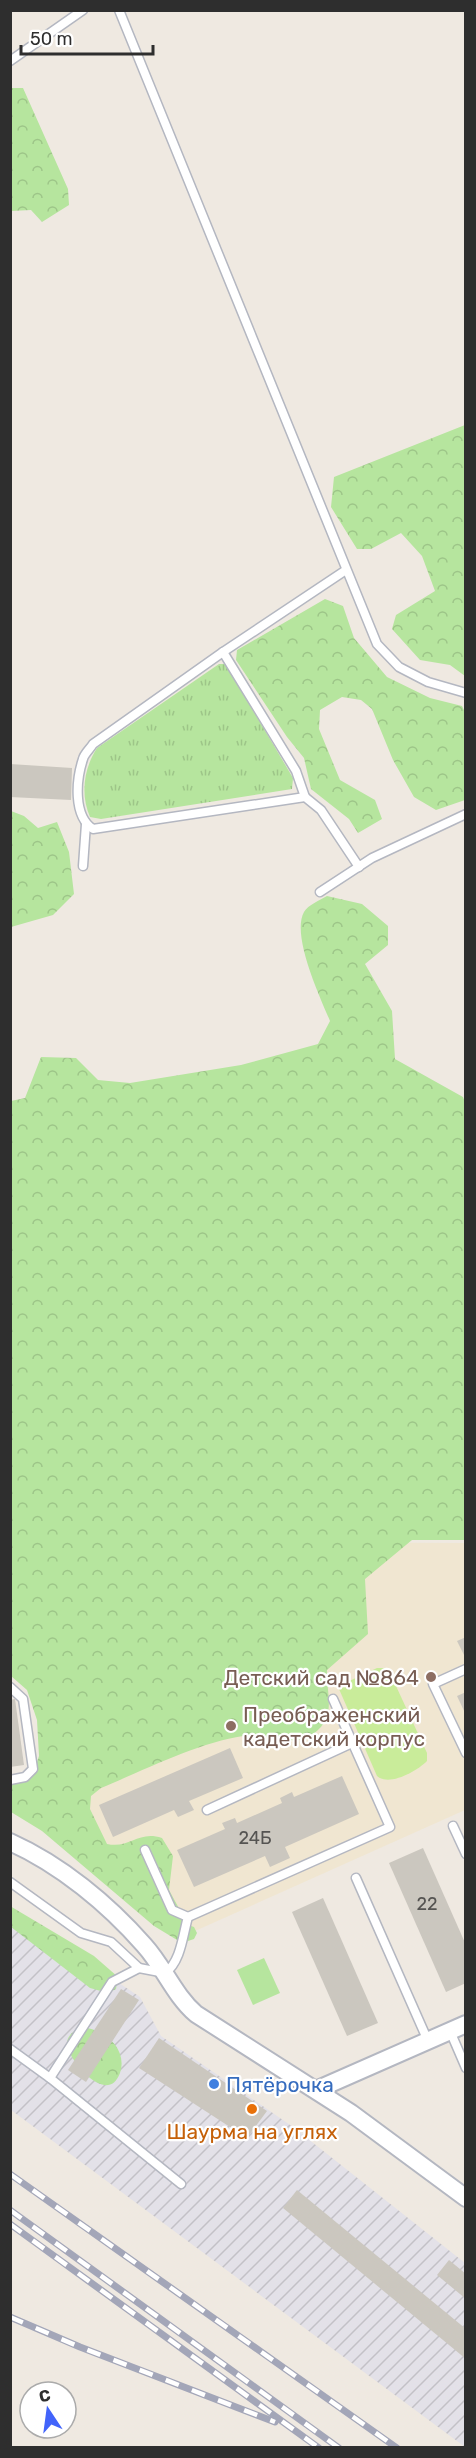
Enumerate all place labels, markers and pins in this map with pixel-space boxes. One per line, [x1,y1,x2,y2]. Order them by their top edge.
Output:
place label: Детский сад №864 [224,1665,419,1690]
marker: Детский сад №864 [424,1670,438,1684]
place label: Преображенский кадетский корпус [243,1702,425,1751]
marker: Преображенский кадетский корпус [224,1719,238,1733]
place label: Пятёрочка [226,2072,334,2097]
marker: Пятёрочка [207,2077,221,2091]
marker: Шаурма на углях [245,2102,259,2116]
place label: Шаурма на углях [166,2119,338,2144]

